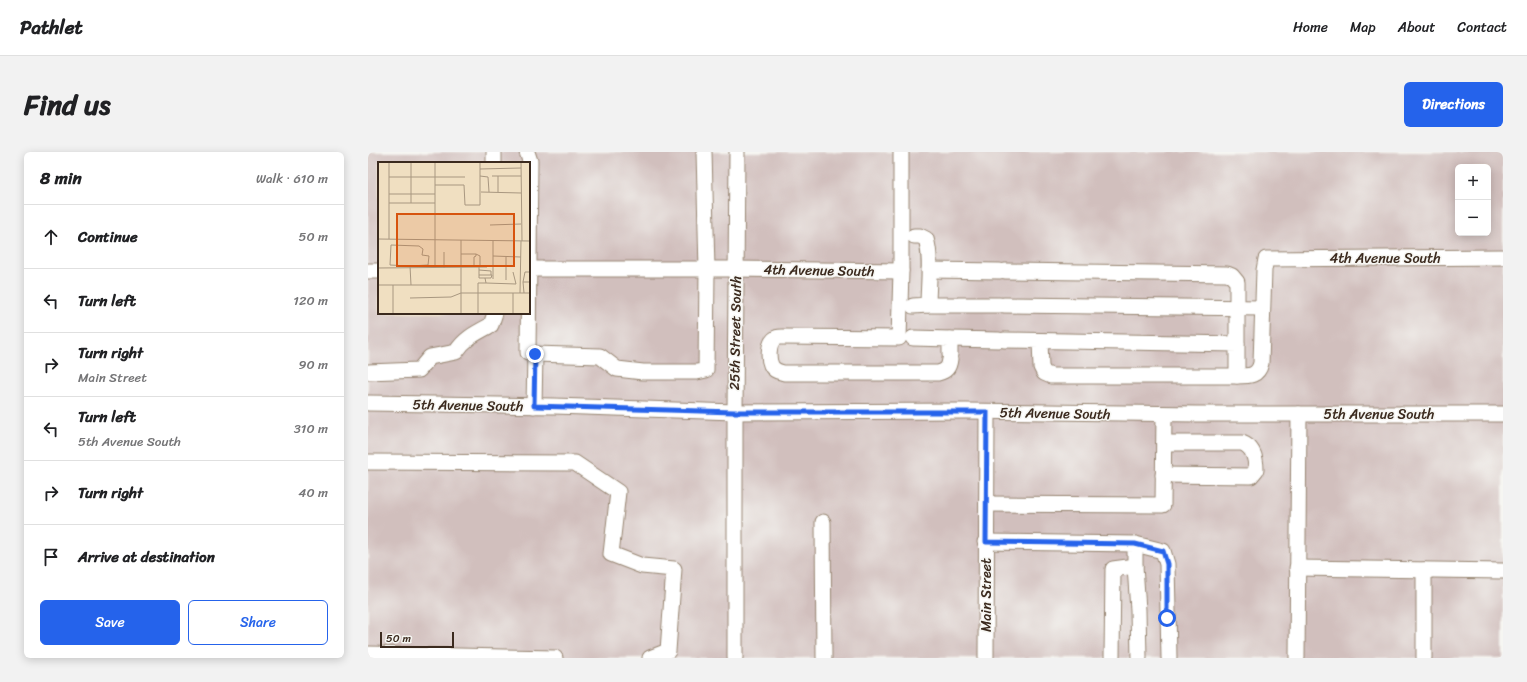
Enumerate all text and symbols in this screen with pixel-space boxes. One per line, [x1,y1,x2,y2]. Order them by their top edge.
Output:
text: Pathlet [20,11,83,44]
text: Home [1293,15,1328,40]
text: Map [1350,15,1376,40]
text: About [1398,15,1435,40]
text: Contact [1457,15,1507,40]
text: Find us [24,80,111,129]
button: Directions [1404,82,1503,127]
inset map [378,162,530,314]
text: 8 min [40,163,82,193]
map controls [1455,164,1491,236]
button: + [1455,164,1491,200]
text: Walk · 610 m [256,167,328,190]
button: − [1455,200,1491,236]
text: Continue [78,224,138,250]
text: 50 m [298,225,328,248]
icon: ahead [40,226,62,248]
street label: 4th Avenue South [1329,246,1441,271]
street label: 4th Avenue South [763,257,875,284]
street label: 25th Street South [722,276,749,390]
text: Turn left [78,288,136,314]
text: 120 m [293,289,328,312]
icon: left [40,290,62,312]
text: Turn right [78,340,143,366]
route end [526,345,544,363]
text: 90 m [298,353,328,376]
icon: right [40,354,62,376]
text: Main Street [78,366,147,389]
street label: 5th Avenue South [412,392,524,419]
street label: 5th Avenue South [999,400,1111,427]
street label: 5th Avenue South [1324,402,1434,427]
text: Turn left [78,404,136,430]
text: 310 m [294,417,328,440]
icon: left [40,418,62,440]
text: 5th Avenue South [78,430,181,453]
text: Turn right [78,480,143,506]
text: 40 m [298,481,328,504]
icon: right [40,482,62,504]
text: Arrive at destination [78,544,215,570]
icon: arrive [40,546,62,568]
street label: Main Street [974,558,999,632]
button: Save [40,600,180,645]
button: Share [188,600,328,645]
route start [1158,609,1176,627]
text: 50 m [386,629,411,648]
scale bar [380,630,454,649]

